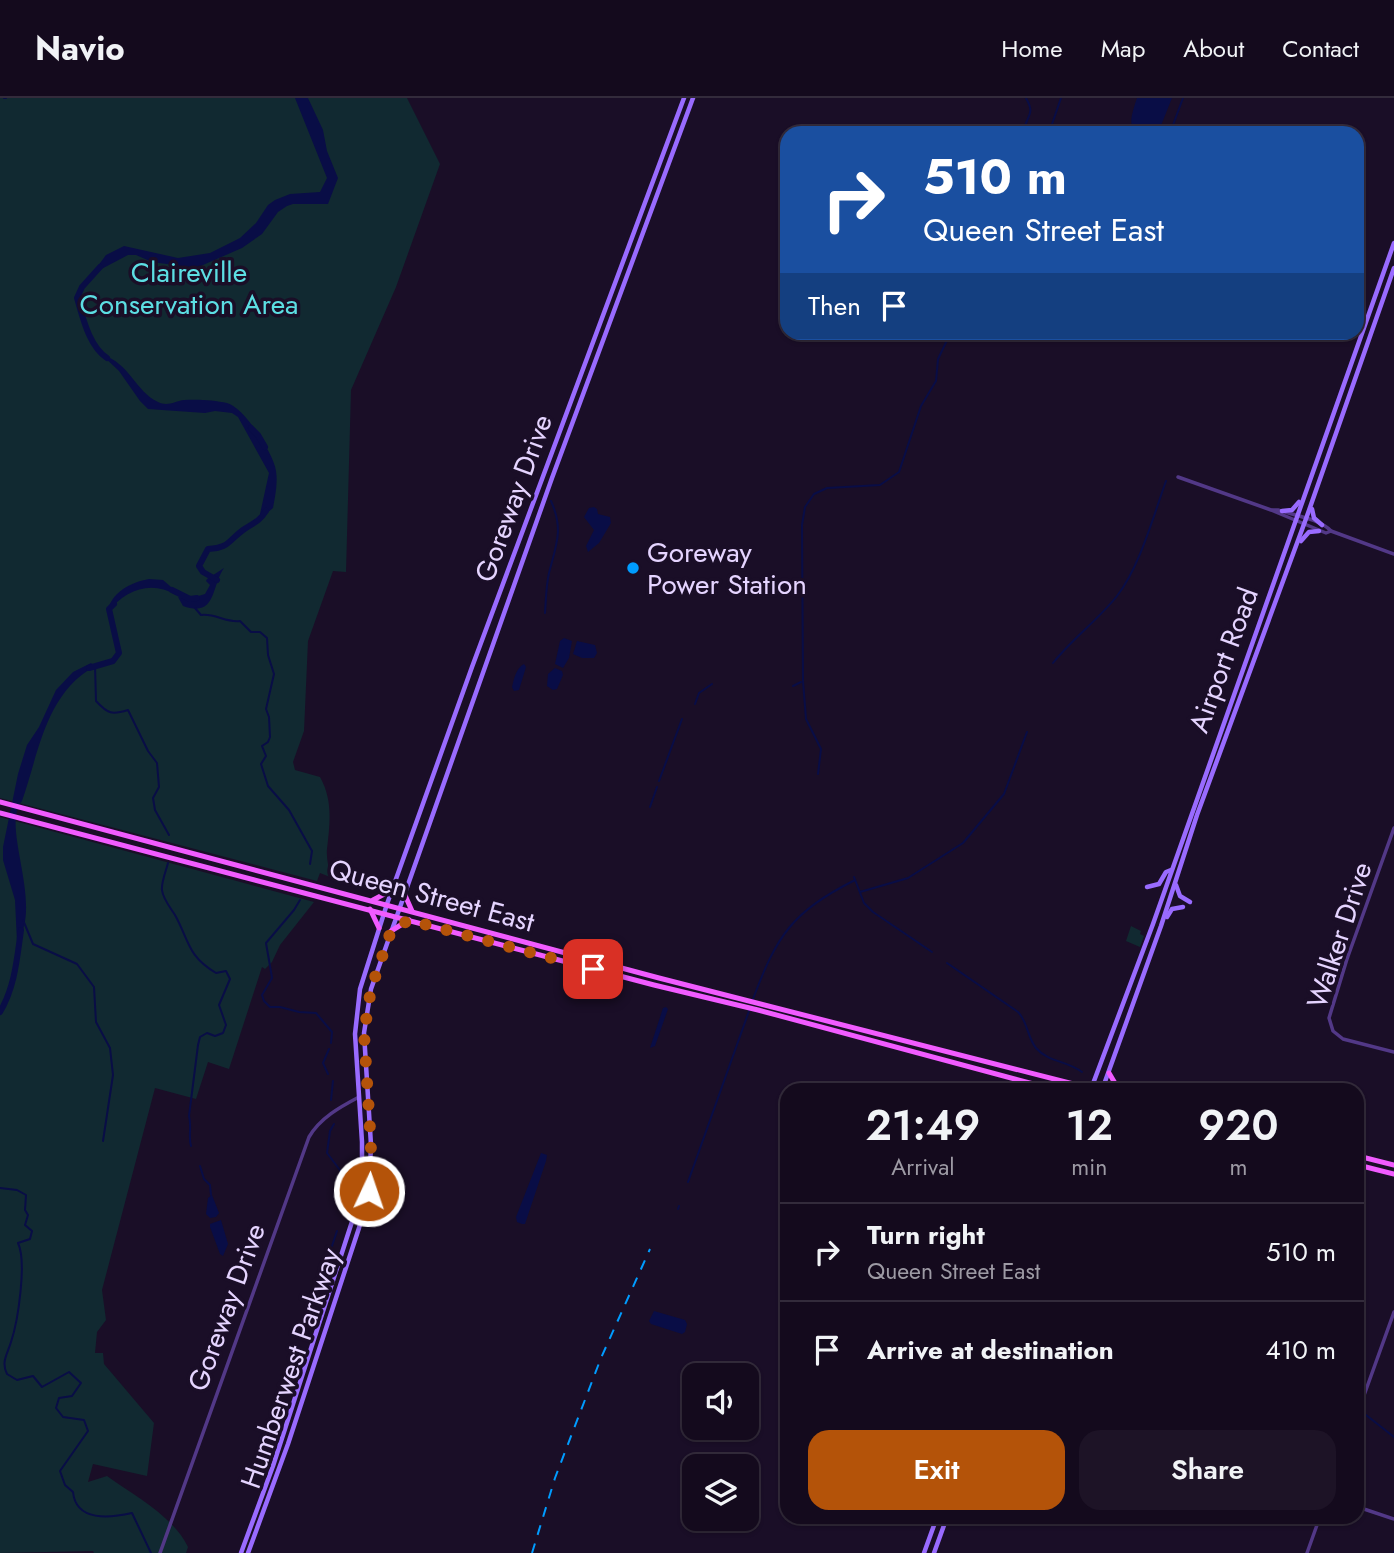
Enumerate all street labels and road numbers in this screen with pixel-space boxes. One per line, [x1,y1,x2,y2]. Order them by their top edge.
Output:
street label: Goreway Drive [464,409,563,588]
street label: Airport Road [1178,582,1269,738]
street label: Queen Street East [325,848,539,943]
street label: Walker Drive [1297,857,1382,1013]
street label: Goreway Drive [177,1218,276,1397]
street label: Humberwest Parkway [230,1242,351,1494]

